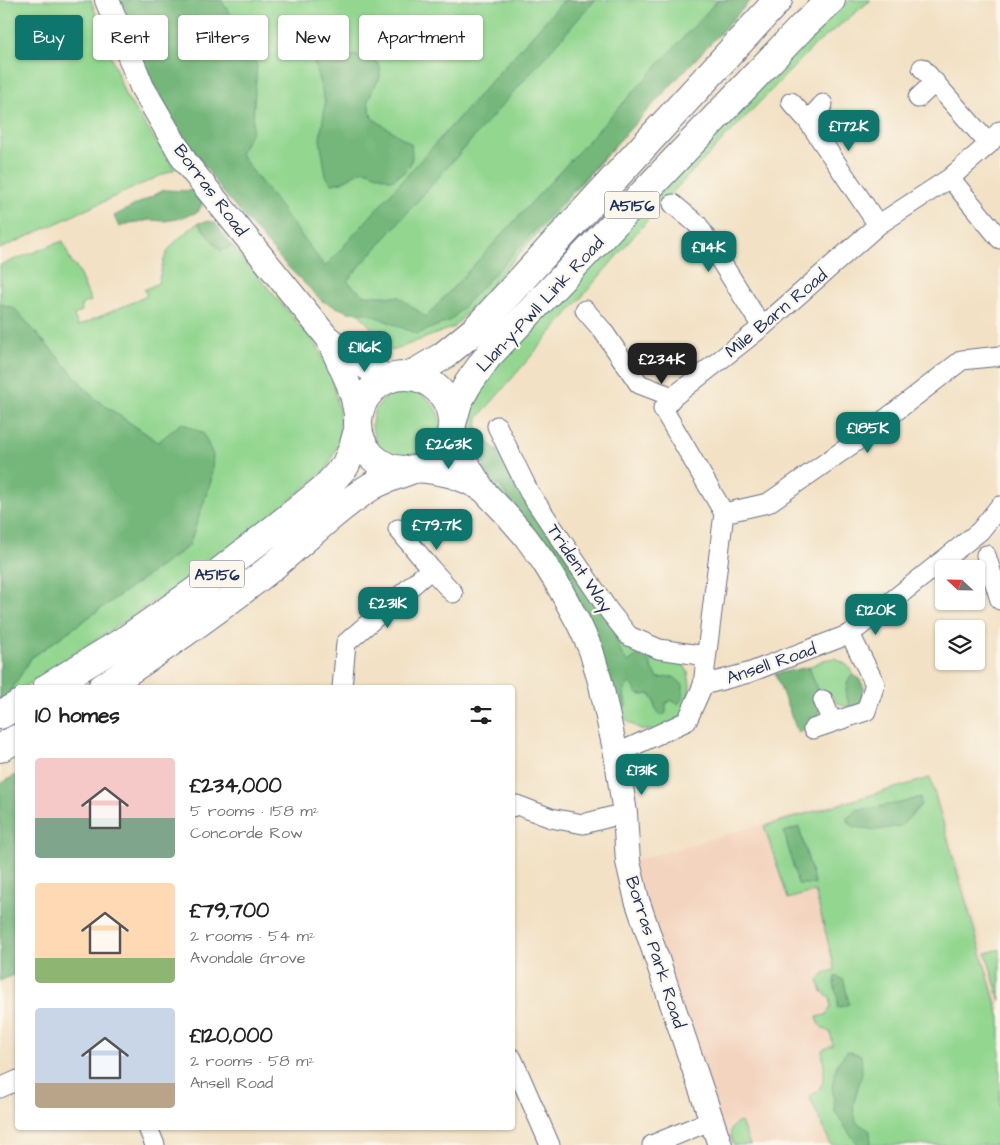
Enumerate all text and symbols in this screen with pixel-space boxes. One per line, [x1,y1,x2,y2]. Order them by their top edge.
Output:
chip: Buy [15,15,83,60]
chip: Rent [93,15,168,60]
chip: Filters [178,15,268,60]
chip: New [278,15,349,60]
chip: Apartment [359,15,483,60]
pin: £172K [814,110,884,152]
text: £172K [829,115,869,137]
street label: Borras Road [168,139,254,242]
road number: A5156 [604,192,660,218]
pin: £114K [674,230,744,273]
street label: Llan-y-Pwll Link Road [471,231,611,378]
text: £114K [692,236,726,258]
street label: Mile Barn Road [720,263,833,364]
pin: £116K [330,330,400,373]
text: £116K [349,336,381,358]
pin: £234K [627,342,697,385]
text: £234K [639,348,685,370]
pin: £185K [833,412,903,454]
text: £185K [847,417,889,439]
pin: £263K [414,428,484,470]
text: £263K [426,433,472,455]
pin: £79.7K [396,508,478,551]
text: £79.7K [412,514,462,536]
street label: Trident Way [540,519,619,618]
road number: A5156 [190,560,244,588]
north arrow [935,560,985,610]
map controls [935,560,985,670]
pin: £231K [353,586,423,629]
text: £231K [369,592,407,614]
pin: £120K [841,594,911,636]
text: £120K [856,599,896,621]
button: layers [935,620,985,670]
street label: Ansell Road [723,636,819,691]
text: 10 homes [35,701,120,730]
icon: filters [467,701,495,729]
pin: £131K [607,754,677,796]
text: £131K [627,759,657,781]
text: £234,000 [190,771,282,800]
icon: home [75,778,135,838]
text: 5 rooms · 158 m² [190,800,319,822]
text: Concorde Row [190,822,303,844]
street label: Borras Park Road [619,873,692,1031]
text: £79,700 [190,896,269,925]
icon: home [75,903,135,963]
text: 2 rooms · 54 m² [190,925,315,947]
text: Avondale Grove [190,947,305,969]
text: £120,000 [190,1021,273,1050]
icon: home [75,1028,135,1088]
text: 2 rooms · 58 m² [190,1050,315,1072]
text: Ansell Road [190,1072,273,1094]

